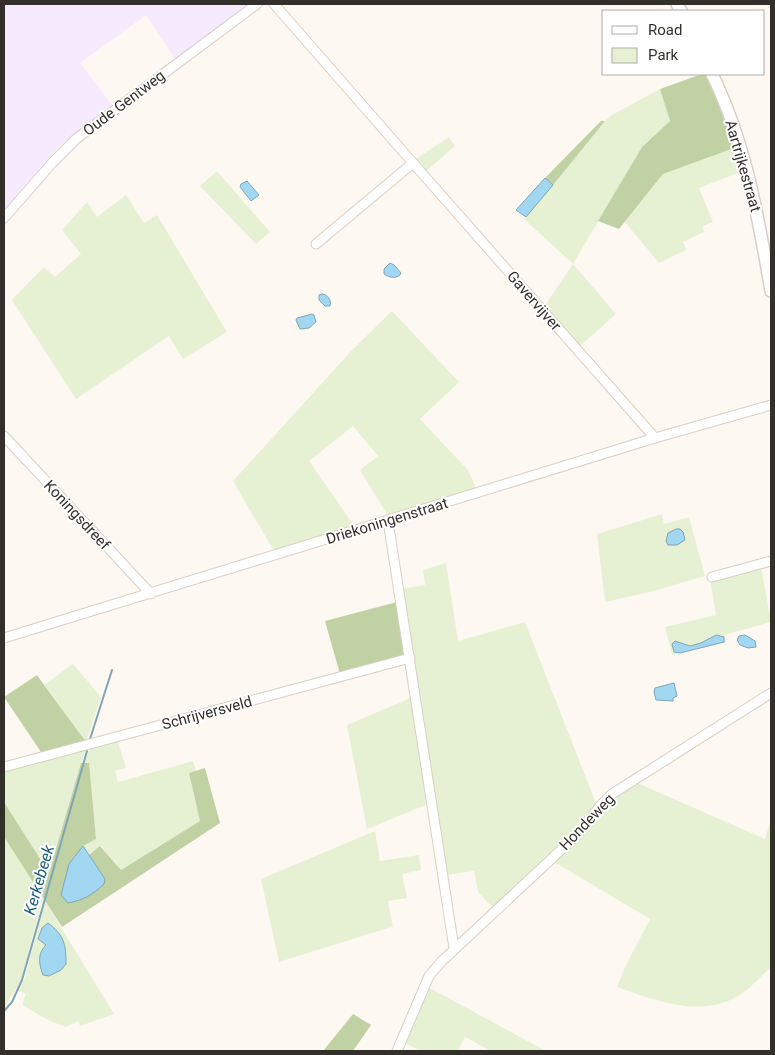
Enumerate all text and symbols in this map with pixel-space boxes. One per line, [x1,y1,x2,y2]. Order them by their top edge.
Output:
legend [602,10,765,75]
text: Road [648,21,682,39]
text: Park [648,46,679,64]
street label: Oude Gentweg [80,66,168,140]
street label: Aartrijkestraat [721,118,765,214]
street label: Gavervijver [503,267,565,335]
street label: Koningsdreef [40,476,114,554]
street label: Driekoningenstraat [324,494,450,548]
street label: Schrijversveld [160,692,254,734]
street label: Hondeweg [556,790,618,854]
water label: Kerkebeek [20,842,58,917]

